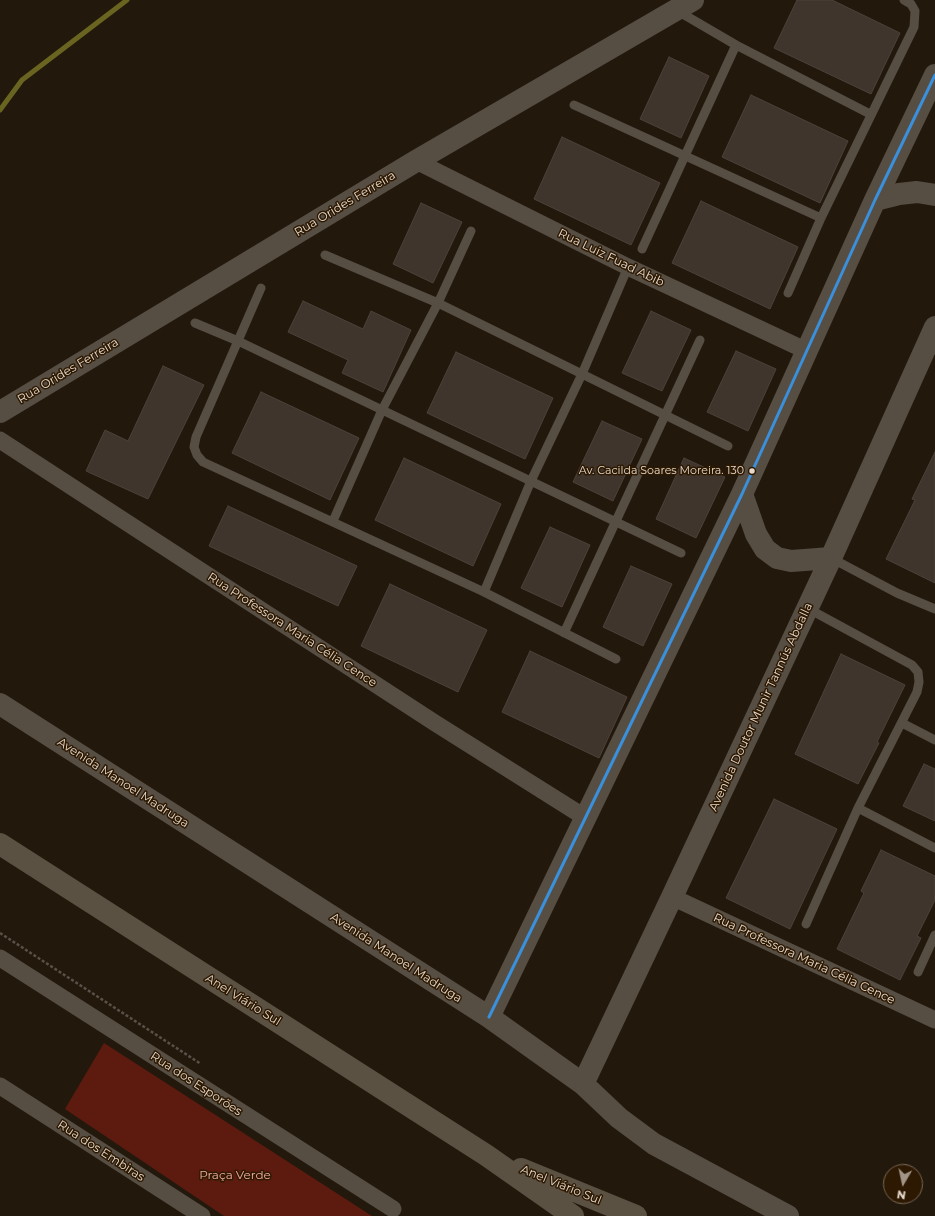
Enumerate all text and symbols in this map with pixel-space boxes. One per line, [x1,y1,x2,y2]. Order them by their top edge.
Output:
street label: Rua Orides Ferreira [292,168,398,240]
street label: Rua Luiz Fuad Abib [556,226,666,290]
street label: Rua Orides Ferreira [15,335,121,407]
place label: Av. Cacilda Soares Moreira. 130 [579,464,744,478]
marker: Av. Cacilda Soares Moreira. 130 [747,466,757,476]
street label: Rua Professora Maria Célia Cence [205,570,379,690]
street label: Avenida Doutor Munir Tannús Abdalla [706,600,816,814]
street label: Avenida Manoel Madruga [54,735,192,831]
street label: Avenida Manoel Madruga [327,910,465,1006]
street label: Rua Professora Maria Célia Cence [711,910,897,1008]
street label: Anel Viário Sul [203,971,283,1029]
street label: Rua dos Esporões [147,1049,245,1119]
street label: Rua dos Embiras [55,1117,147,1185]
street label: Anel Viário Sul [518,1162,604,1208]
north arrow [883,1164,923,1204]
park label: Praça Verde [199,1168,271,1182]
text: N [896,1187,907,1202]

